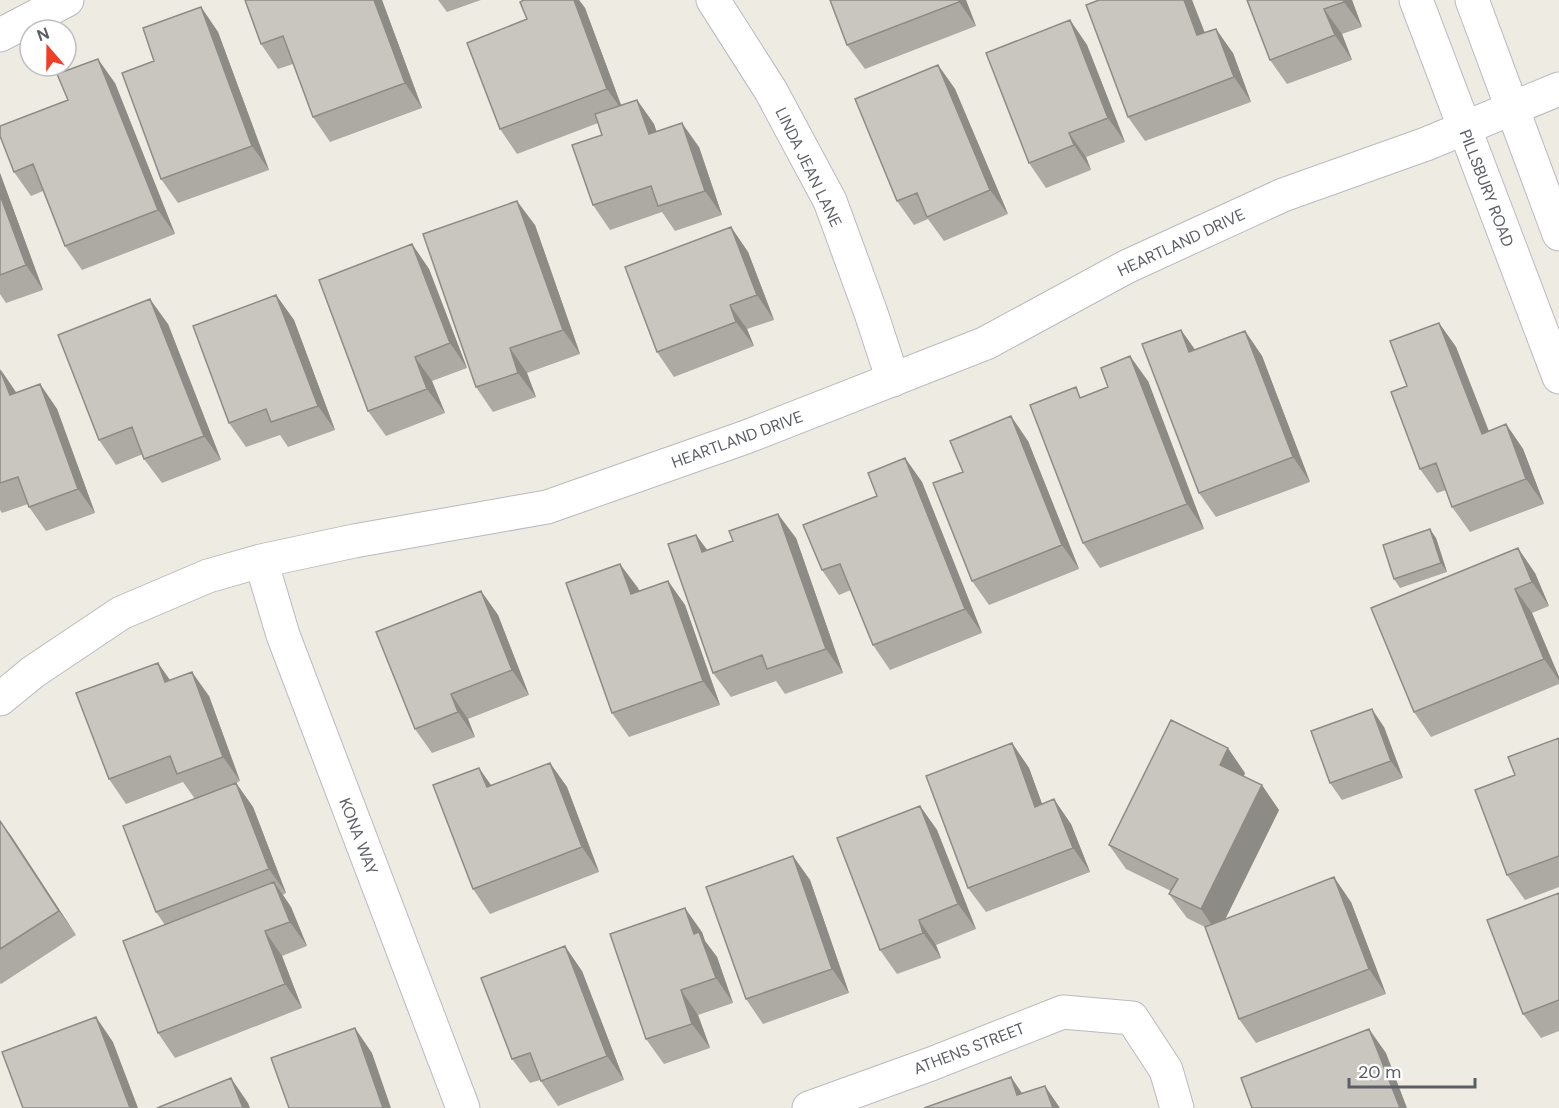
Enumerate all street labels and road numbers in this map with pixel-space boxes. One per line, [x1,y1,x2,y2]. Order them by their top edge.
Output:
street label: LINDA JEAN LANE [771,104,847,230]
street label: PILLSBURY ROAD [1454,126,1519,250]
street label: HEARTLAND DRIVE [1114,204,1248,281]
street label: HEARTLAND DRIVE [669,406,806,473]
street label: KONA WAY [334,795,383,877]
street label: ATHENS STREET [911,1018,1028,1079]

